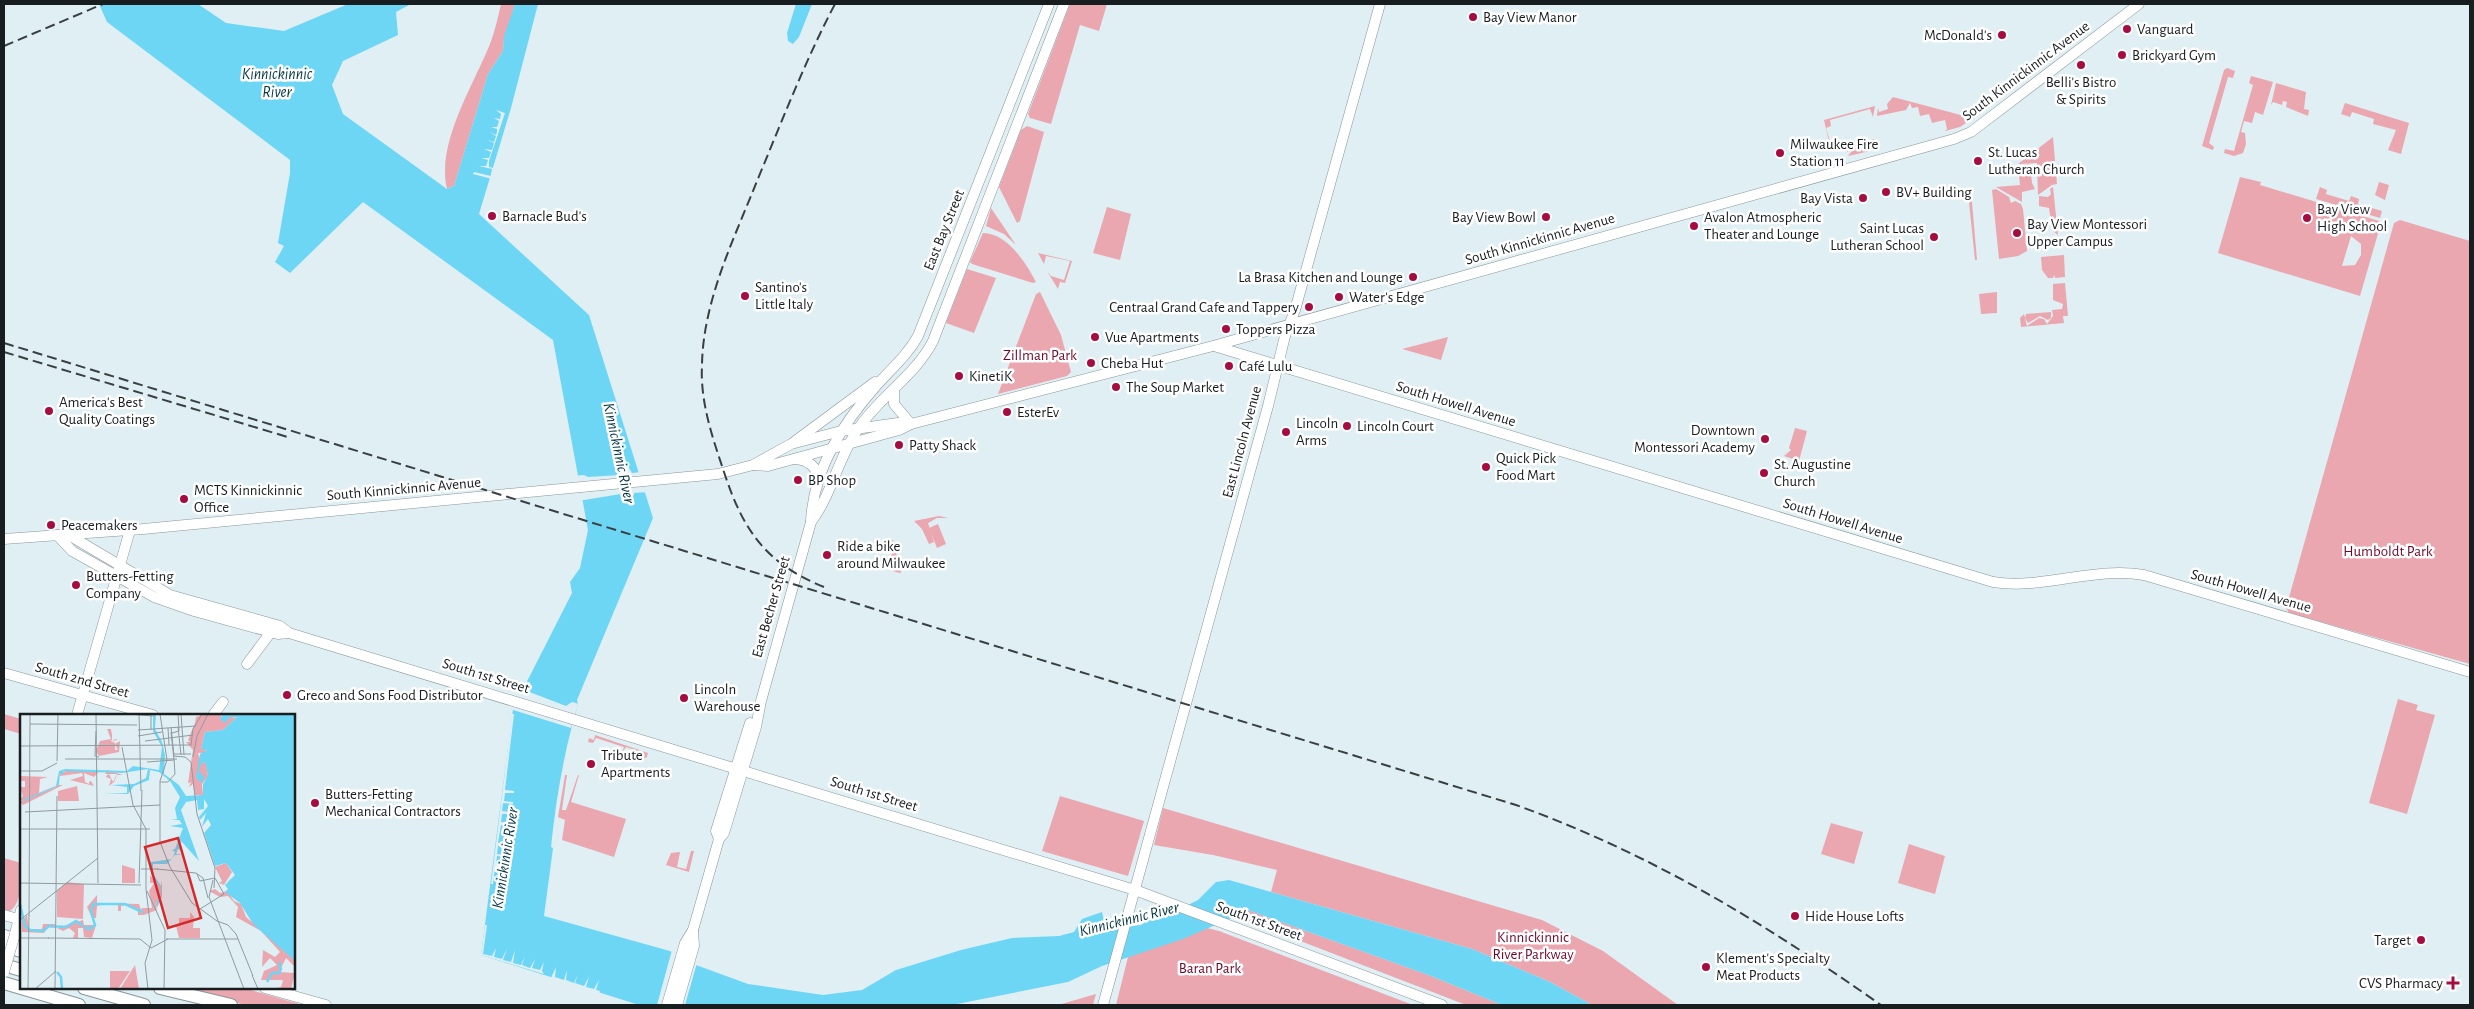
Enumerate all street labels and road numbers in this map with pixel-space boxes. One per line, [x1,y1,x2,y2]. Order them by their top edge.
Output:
street label: South Kinnickinnic Avenue [1960,18,2092,124]
street label: East Bay Street [921,187,967,273]
street label: South Kinnickinnic Avenue [1464,210,1617,268]
street label: South Howell Avenue [1394,379,1518,429]
street label: East Lincoln Avenue [1220,384,1264,500]
street label: South Kinnickinnic Avenue [326,475,482,503]
street label: South Howell Avenue [1781,496,1905,546]
street label: East Becher Street [749,554,793,659]
street label: South Howell Avenue [2189,567,2313,615]
street label: South 1st Street [441,656,531,696]
street label: South 2nd Street [33,659,131,701]
street label: South 1st Street [829,774,919,814]
street label: South 1st Street [1214,899,1304,944]

